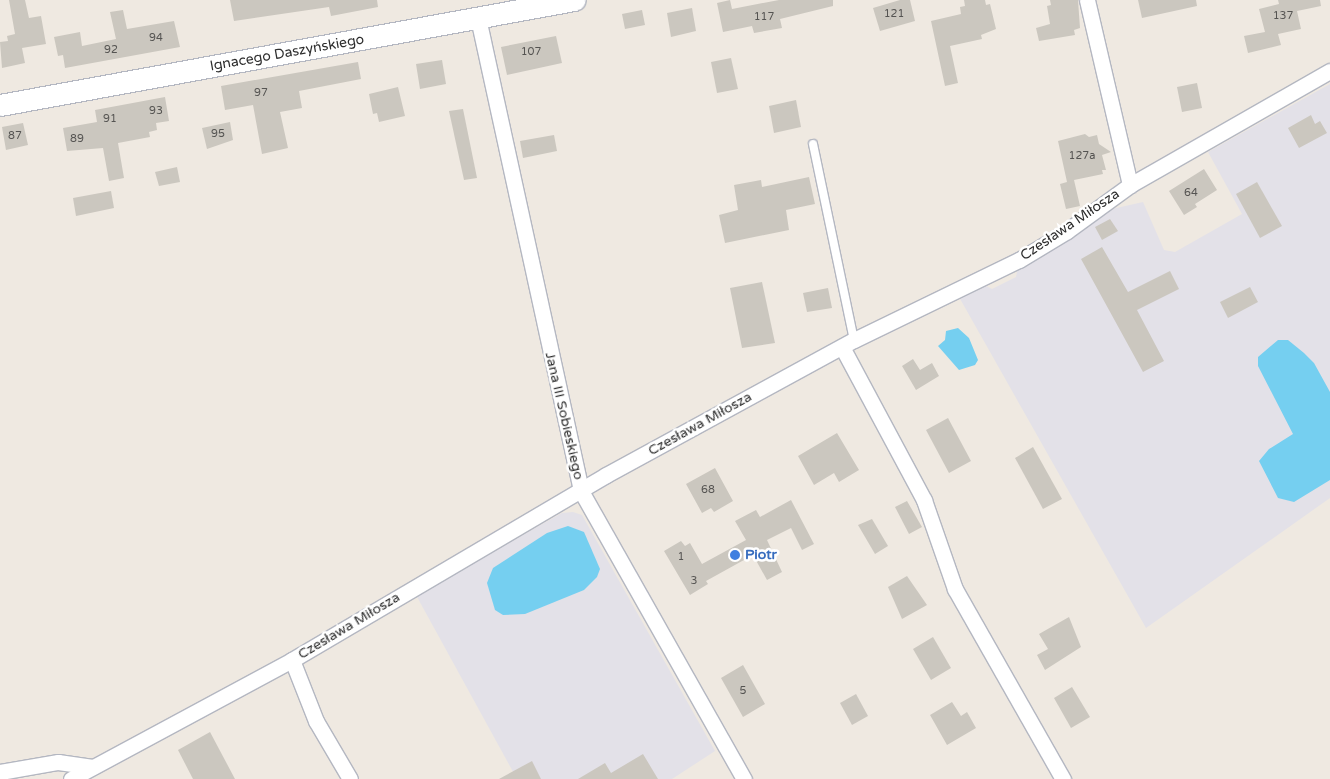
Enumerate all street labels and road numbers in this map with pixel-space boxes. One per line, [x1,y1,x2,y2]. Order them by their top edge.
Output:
street label: Ignacego Daszyńskiego [209,31,365,75]
street label: Czesława Miłosza [1017,186,1123,264]
street label: Jana III Sobieskiego [541,351,587,481]
street label: Czesława Miłosza [645,389,755,459]
street label: Czesława Miłosza [295,589,403,663]

